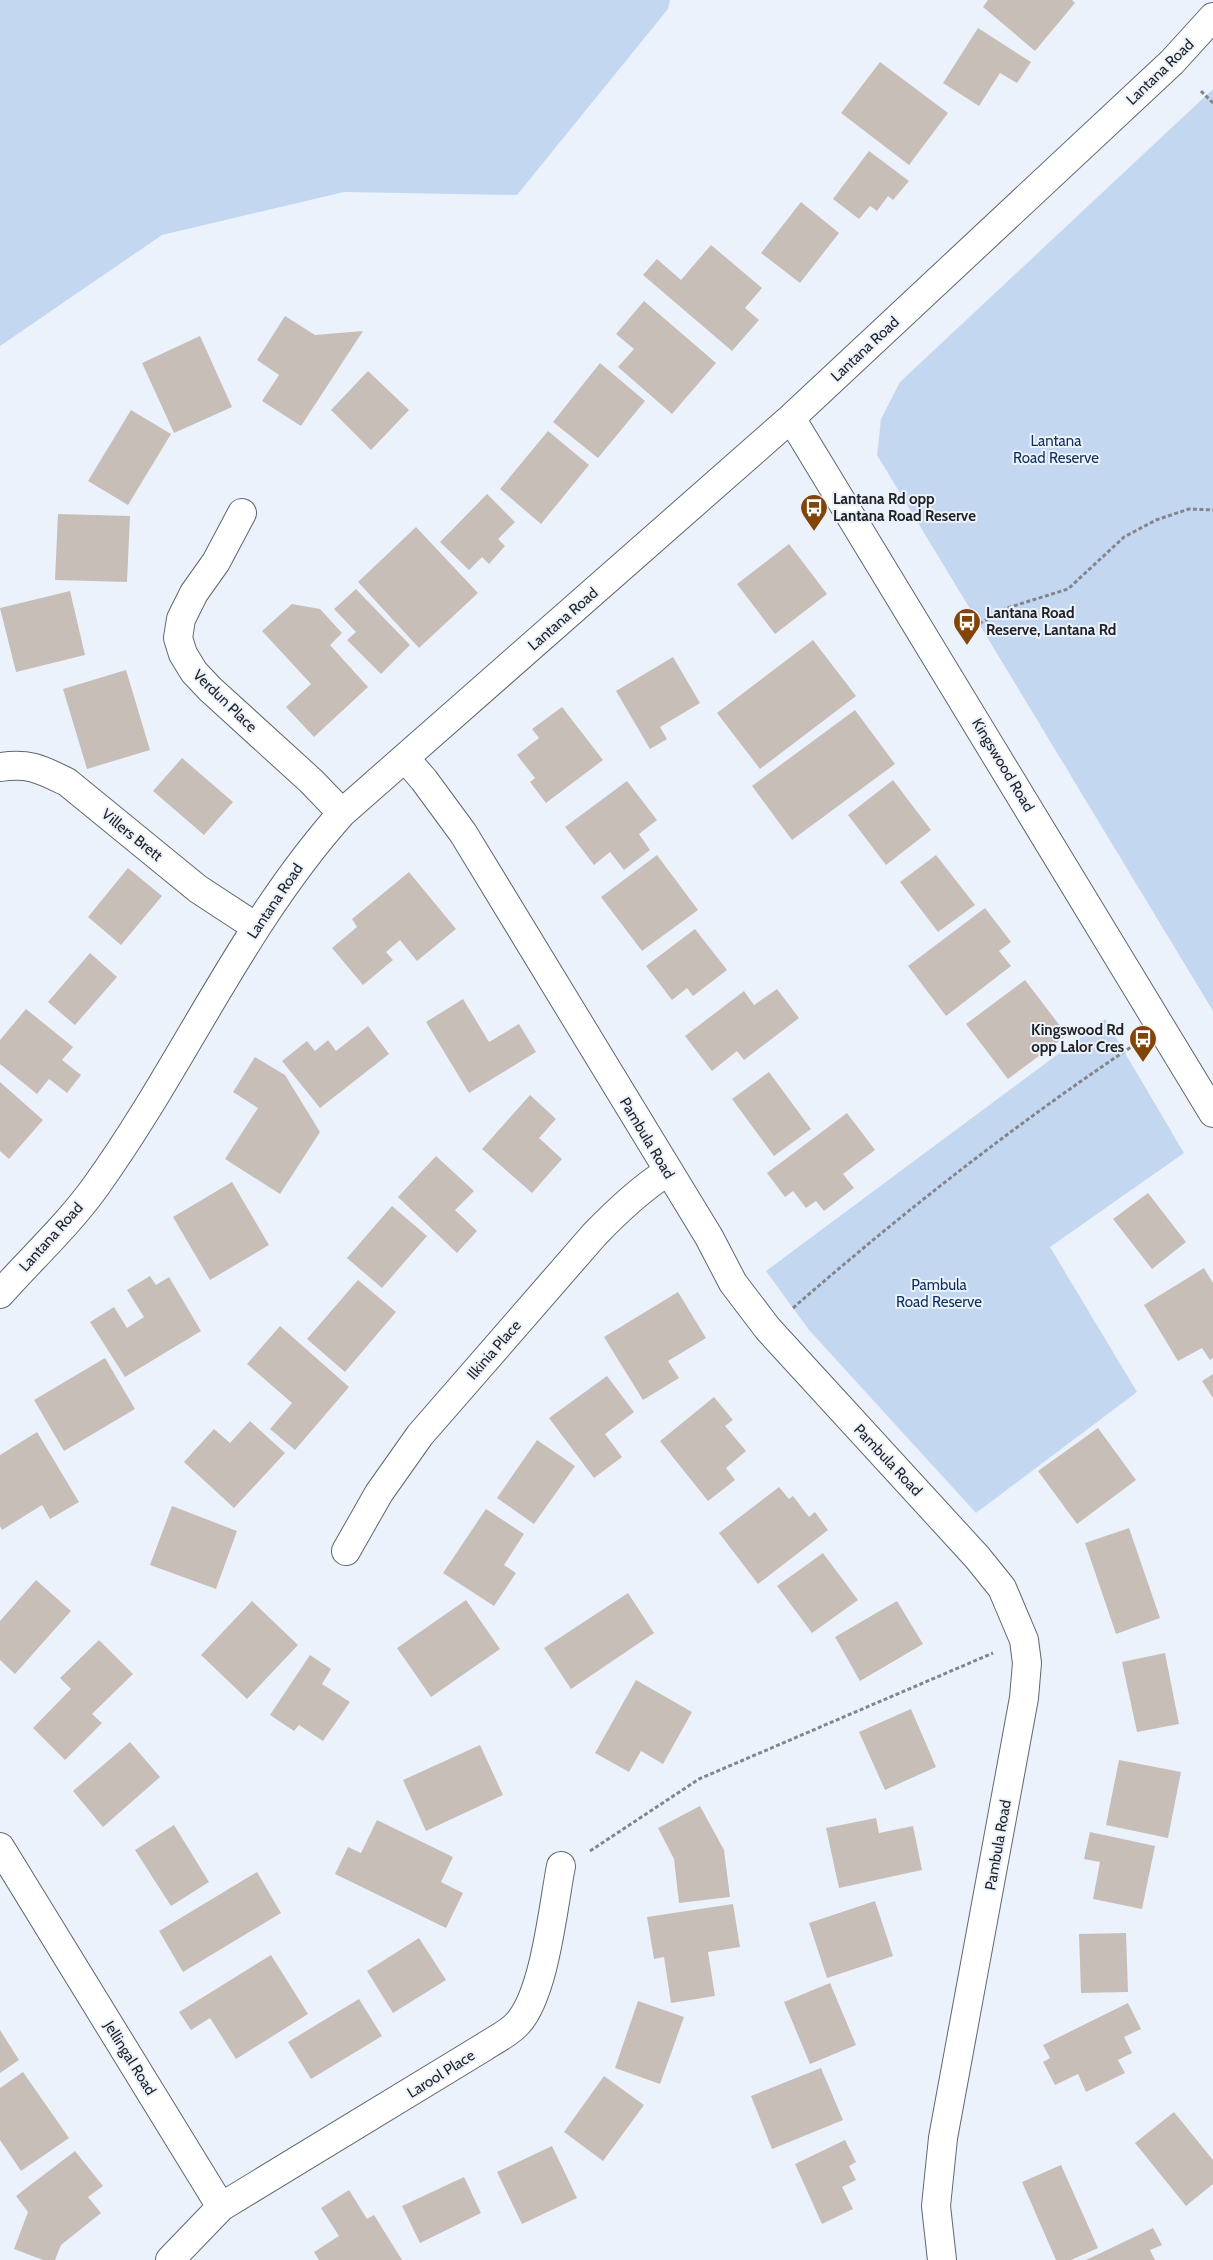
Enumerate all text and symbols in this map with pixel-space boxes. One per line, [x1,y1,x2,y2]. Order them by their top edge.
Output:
street label: Lantana Road [1123,35,1197,109]
street label: Lantana Road [827,313,903,385]
park label: Lantana Road Reserve [1013,432,1099,467]
place label: Lantana Rd opp Lantana Road Reserve [833,490,976,525]
bus stop icon: Lantana Rd opp Lantana Road Reserve [799,493,829,532]
street label: Lantana Road [524,584,602,654]
place label: Lantana Road Reserve, Lantana Rd [986,604,1116,639]
bus stop icon: Lantana Road Reserve, Lantana Rd [952,607,982,646]
street label: Verdun Place [189,666,261,736]
street label: Kingswood Road [968,715,1038,815]
street label: Villers Brett [98,805,166,865]
street label: Lantana Road [243,860,307,942]
place label: Kingswood Rd opp Lalor Cres [1031,1021,1124,1056]
bus stop icon: Kingswood Rd opp Lalor Cres [1128,1024,1158,1063]
street label: Pambula Road [616,1094,678,1182]
street label: Lantana Road [15,1199,87,1275]
park label: Pambula Road Reserve [896,1276,982,1311]
street label: Ilkinia Place [463,1316,525,1383]
street label: Pambula Road [850,1420,926,1500]
street label: Pambula Road [981,1798,1015,1892]
street label: Jellingal Road [100,2017,160,2098]
street label: Larool Place [404,2046,478,2102]

